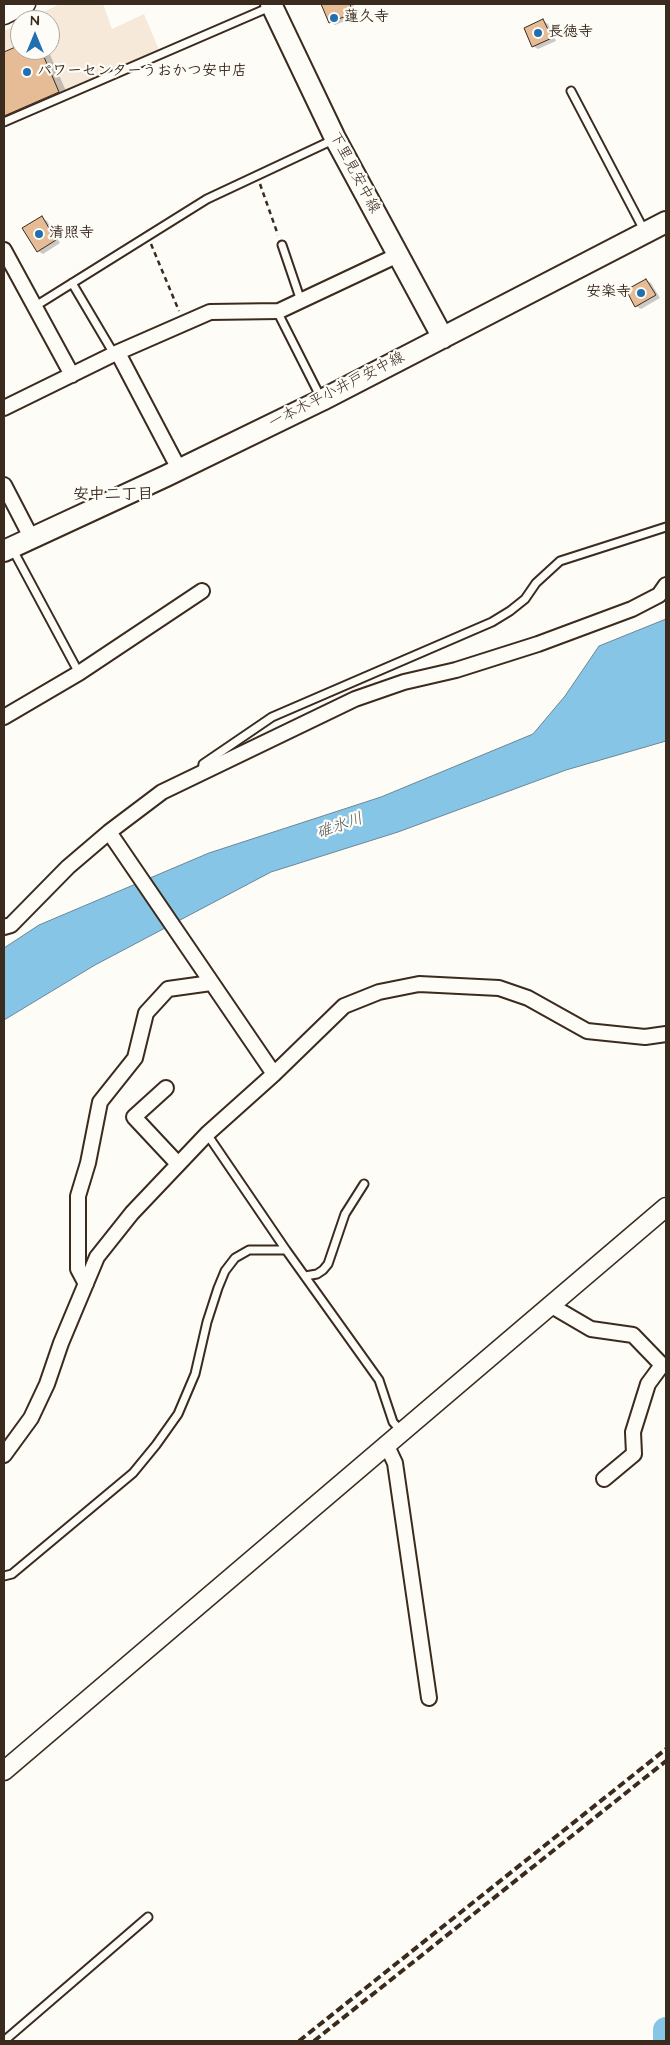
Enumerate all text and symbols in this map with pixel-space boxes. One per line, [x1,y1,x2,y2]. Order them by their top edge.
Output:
place label: 蓮久寺 [344,9,389,27]
north arrow [10,10,60,60]
text: N [31,11,39,31]
marker: 蓮久寺 [328,12,340,24]
place label: 長徳寺 [548,24,593,42]
marker: 長徳寺 [532,27,544,39]
place label: パワーセンターうおかつ安中店 [37,63,247,81]
marker: パワーセンターうおかつ安中店 [21,66,33,78]
street label: 下里見安中線 [325,129,383,217]
place label: 清照寺 [49,225,94,243]
marker: 清照寺 [33,228,45,240]
place label: 安楽寺 [586,284,631,302]
marker: 安楽寺 [635,287,647,299]
street label: 一本木平小井戸安中線 [266,349,408,433]
district label: 安中二丁目 [73,486,153,506]
water label: 碓氷川 [314,810,366,844]

